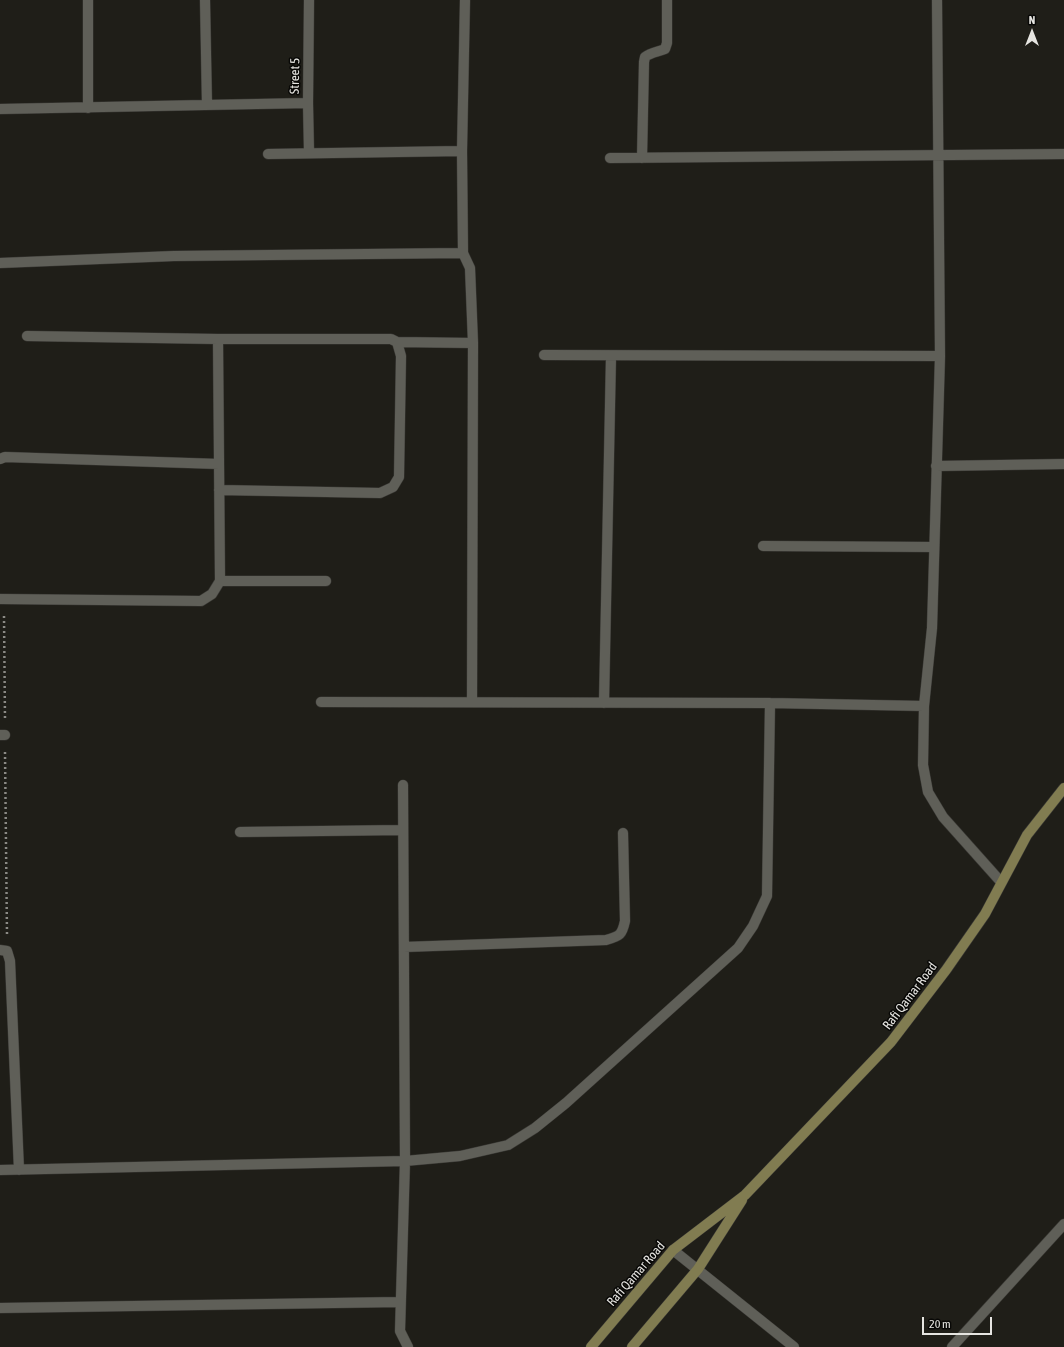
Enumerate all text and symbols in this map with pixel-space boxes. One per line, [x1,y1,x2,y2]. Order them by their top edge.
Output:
north arrow [1012,12,1052,52]
text: N [1029,14,1035,26]
street label: Street 5 [287,58,303,94]
street label: Rafi Qamar Road [880,959,940,1033]
street label: Rafi Qamar Road [604,1239,668,1309]
scale bar [924,1309,994,1335]
text: 20 m [929,1317,951,1331]

